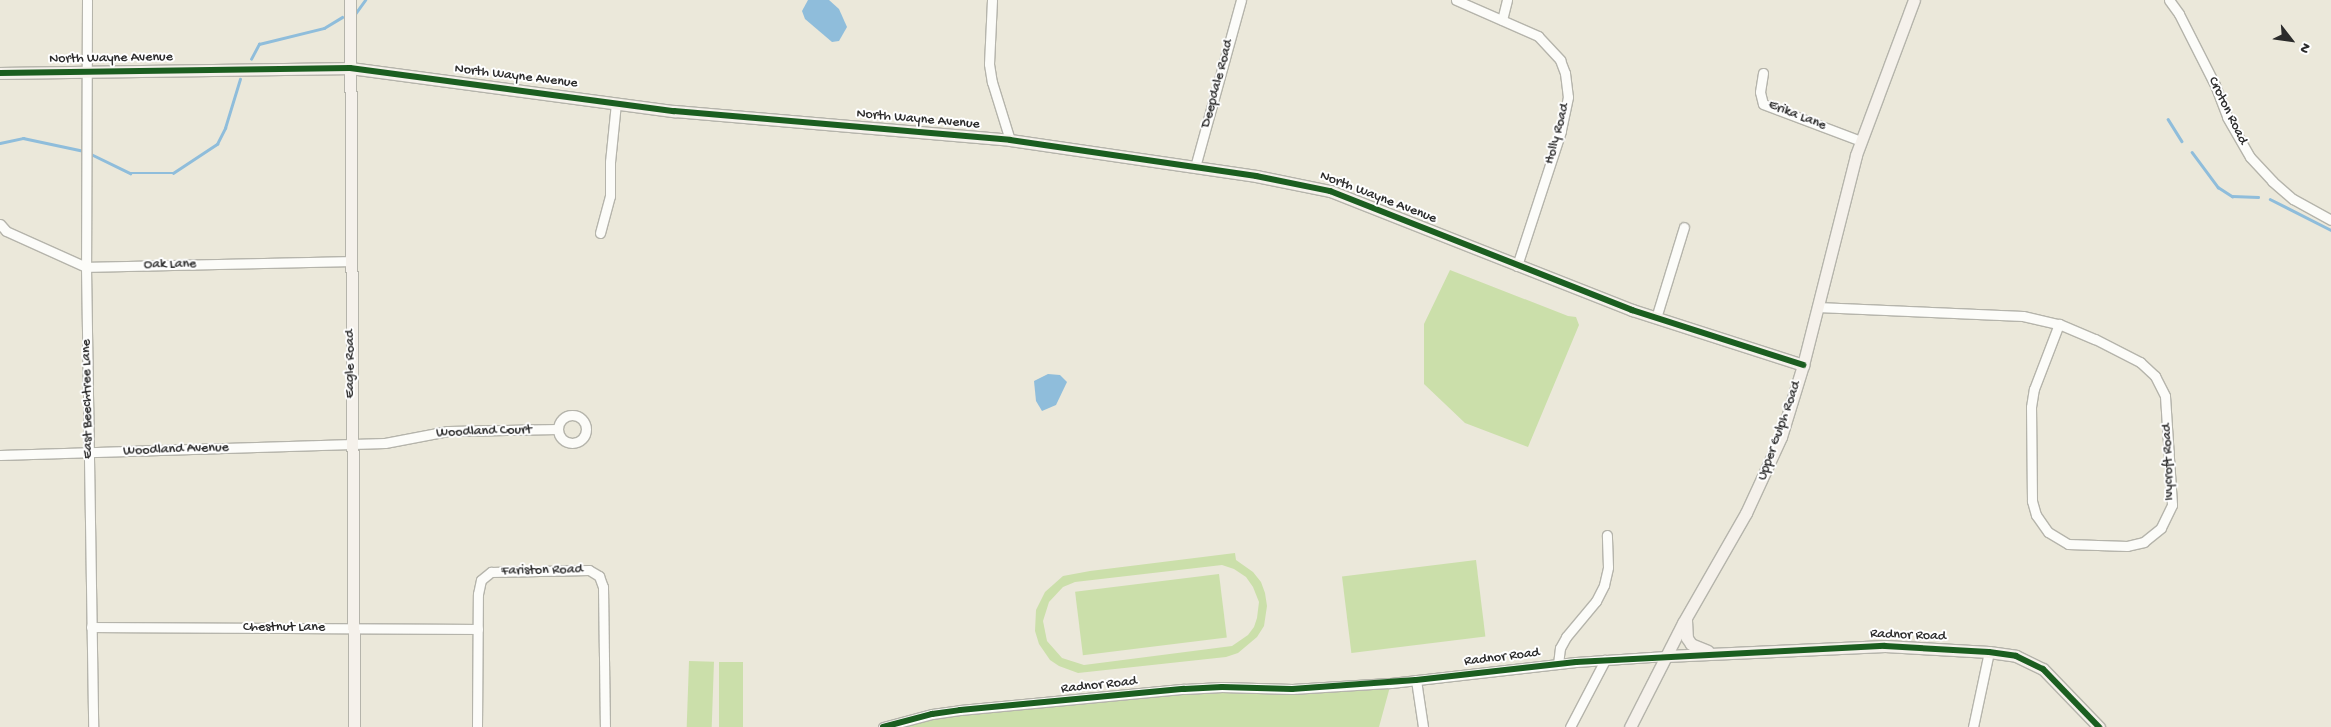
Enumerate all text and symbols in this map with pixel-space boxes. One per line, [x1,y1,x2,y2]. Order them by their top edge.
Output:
north arrow [2266,15,2316,65]
street label: Deepdale Road [1198,38,1238,130]
text: N [2295,40,2314,56]
street label: North Wayne Avenue [49,50,173,68]
street label: North Wayne Avenue [454,61,578,93]
street label: Croton Road [2203,74,2251,148]
street label: Erika Lane [1766,97,1828,135]
street label: Holly Road [1542,102,1574,166]
street label: North Wayne Avenue [856,106,980,134]
street label: North Wayne Avenue [1317,168,1439,228]
street label: Oak Lane [144,256,196,274]
street label: Eagle Road [343,330,359,398]
street label: East Beechtree Lane [79,339,97,459]
street label: Upper Gulph Road [1754,379,1806,483]
street label: Woodland Court [436,422,532,442]
street label: Ivycroft Road [2159,423,2179,501]
street label: Woodland Avenue [123,440,229,460]
street label: Fariston Road [501,562,583,580]
street label: Chestnut Lane [243,620,325,636]
street label: Radnor Road [1870,626,1946,646]
street label: Radnor Road [1463,645,1541,671]
street label: Radnor Road [1060,674,1138,698]

